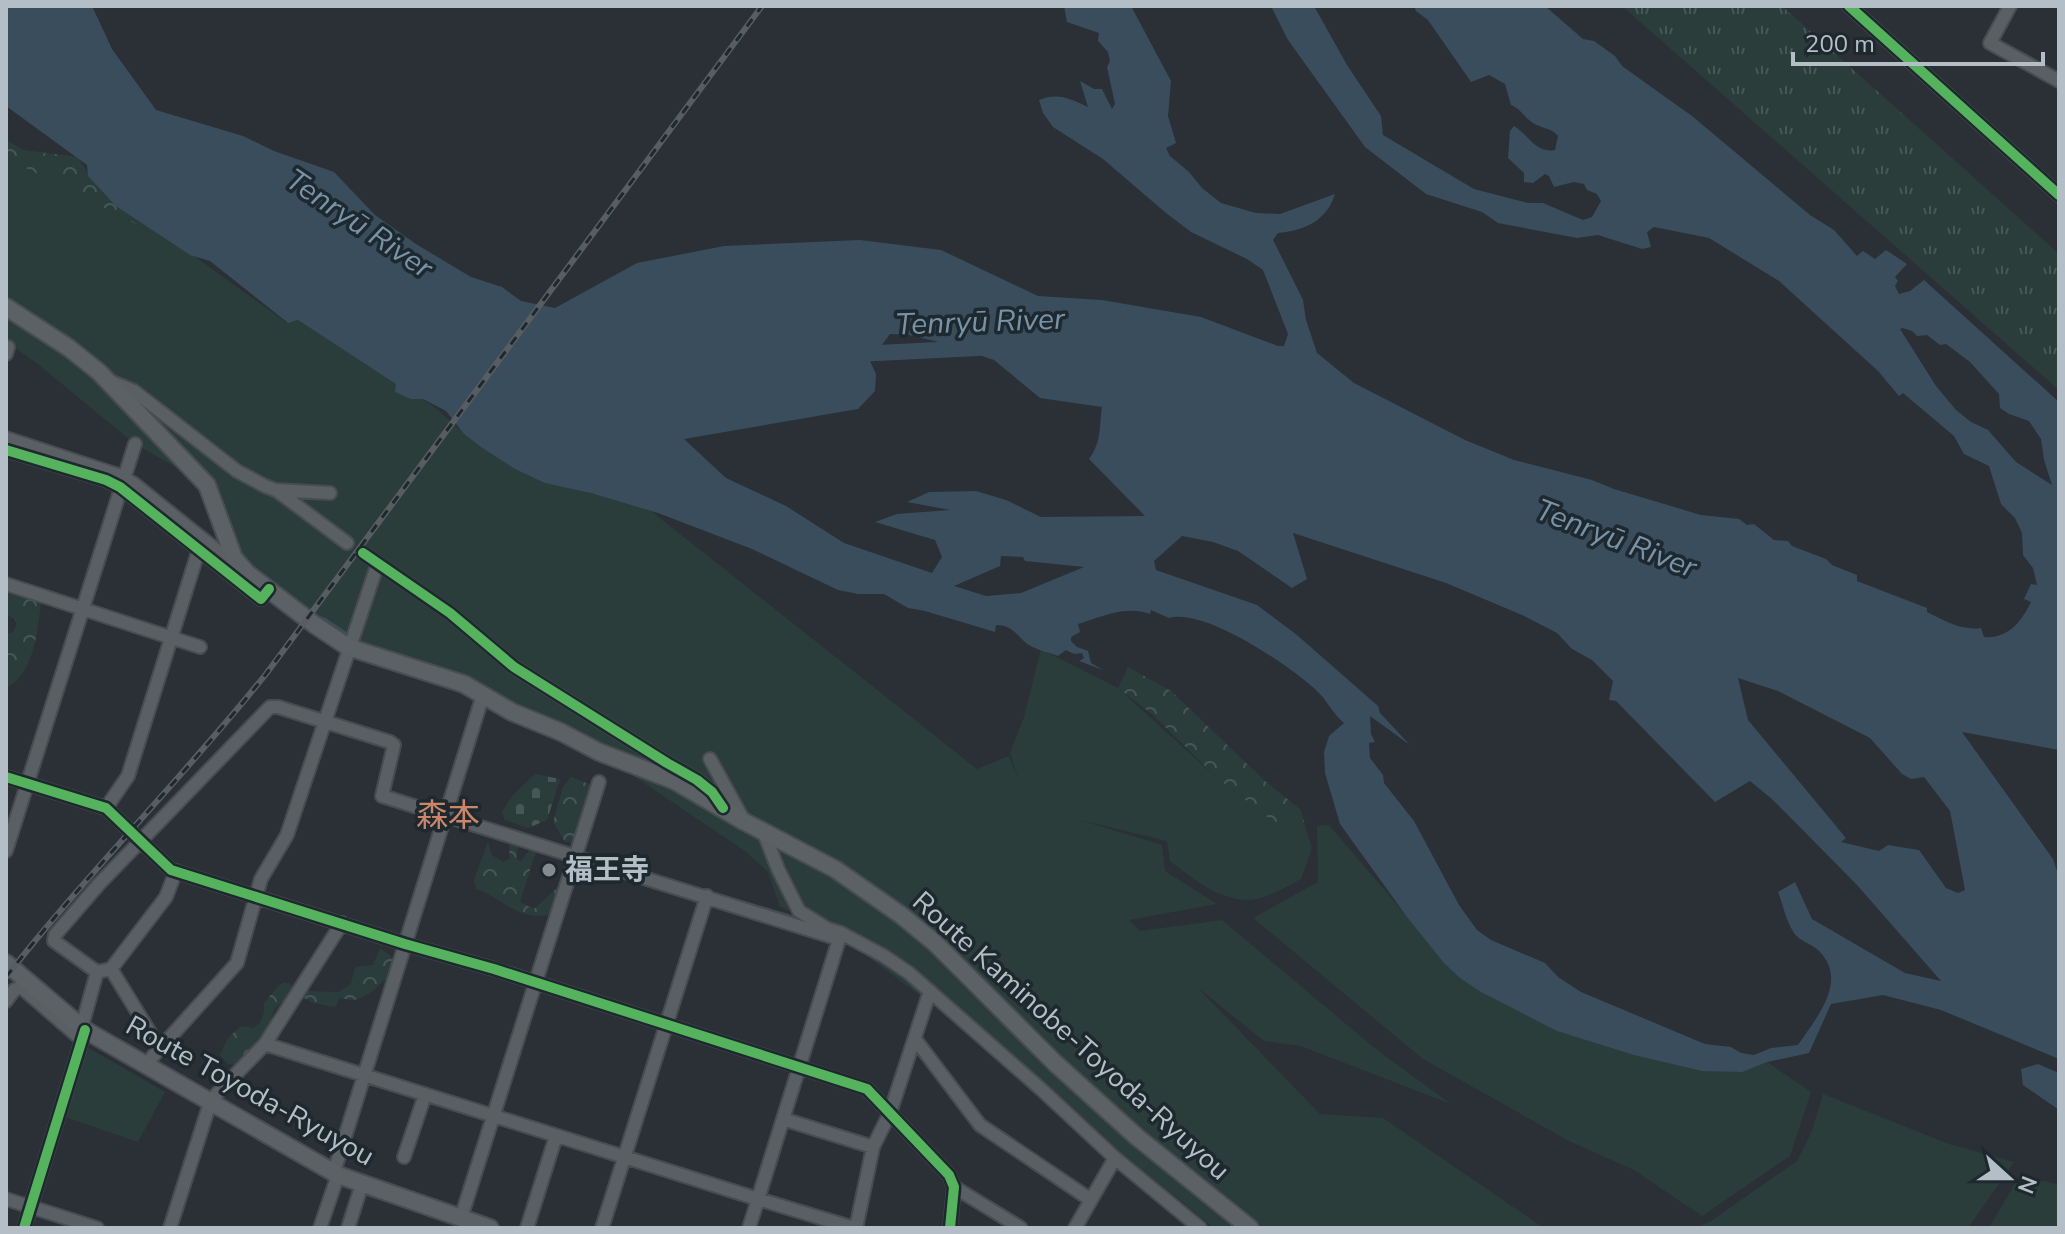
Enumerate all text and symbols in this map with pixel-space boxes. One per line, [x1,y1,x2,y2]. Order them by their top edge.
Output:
scale bar [1793,16,2043,66]
text: 200 m [1805,28,1875,60]
water label: Tenryū River [277,160,442,289]
water label: Tenryū River [895,299,1067,345]
water label: Tenryū River [1530,490,1704,589]
district label: 森本 [416,794,480,837]
place label: 福王寺 [565,851,649,889]
marker: 福王寺 [540,861,558,879]
street label: Route Kaminobe-Toyoda-Ryuyou [904,883,1238,1189]
street label: Route Toyoda-Ryuyou [119,1007,381,1175]
north arrow [1969,1138,2049,1218]
text: N [2010,1172,2044,1198]

